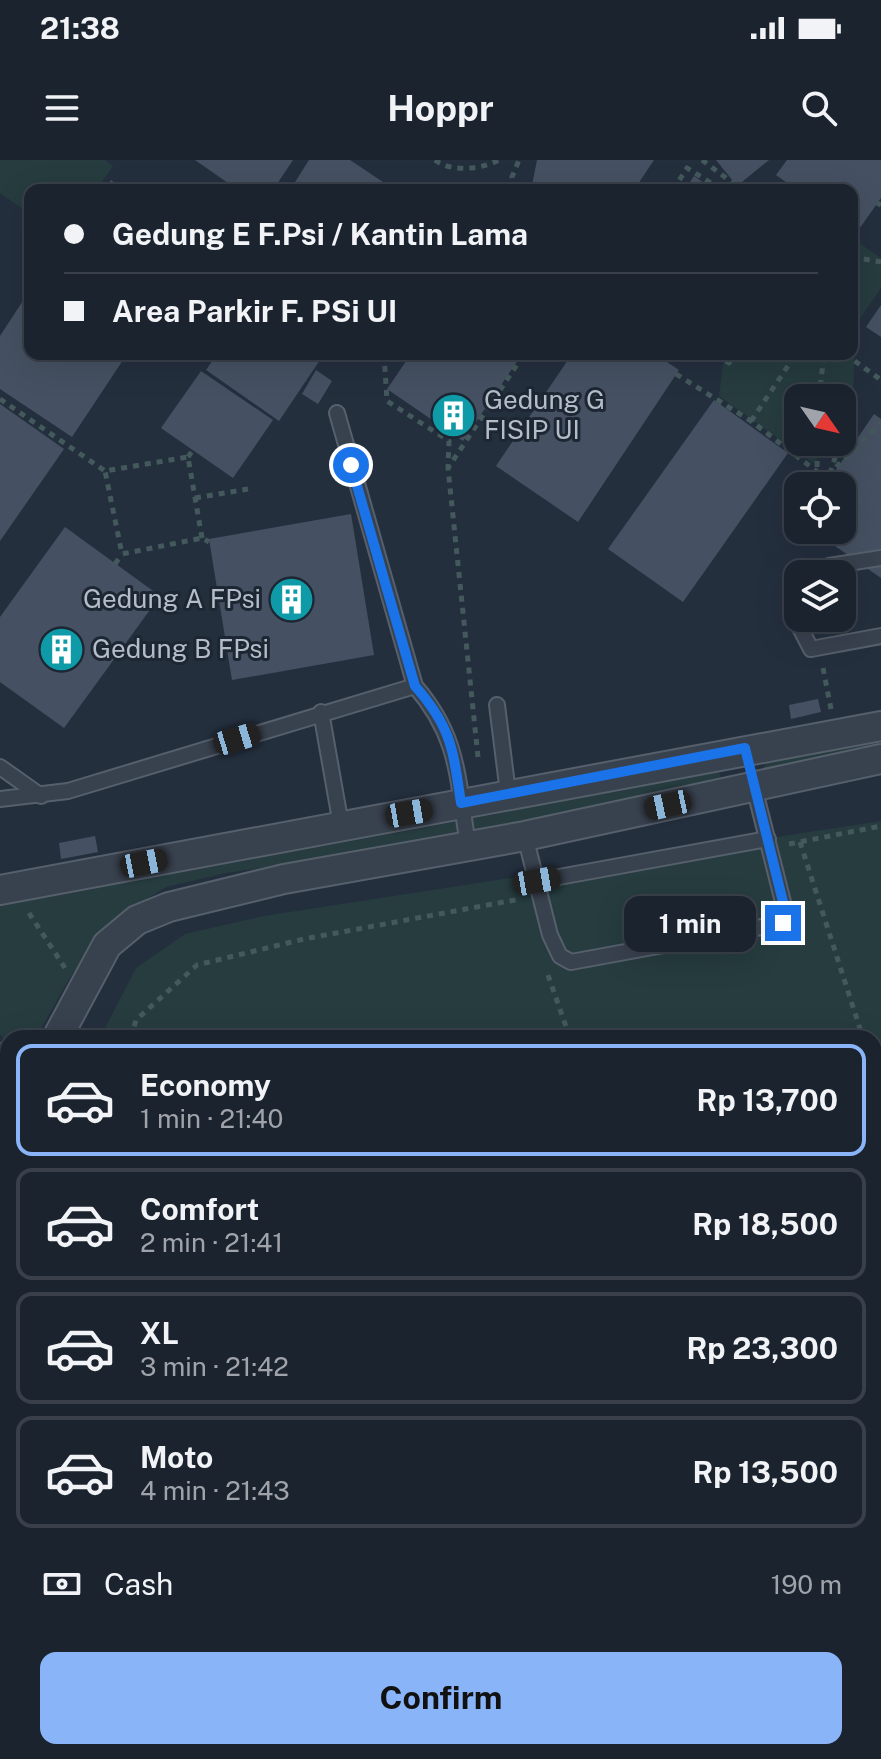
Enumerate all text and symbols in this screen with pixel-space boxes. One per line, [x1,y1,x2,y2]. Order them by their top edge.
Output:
text: 21:38 [40,10,120,46]
icon: menu [40,86,84,130]
icon: search [797,86,841,130]
text: Hoppr [387,87,494,129]
text: Gedung E F.Psi / Kantin Lama [112,216,528,252]
text: Area Parkir F. PSi UI [112,293,397,329]
place label: Gedung G FISIP UI [484,384,605,445]
north arrow [784,384,856,456]
map controls [784,384,856,632]
building icon: Gedung G FISIP UI [429,391,477,439]
route start [333,447,369,483]
button: locate [784,472,856,544]
button: layers [784,560,856,632]
building icon: Gedung A FPsi [268,575,316,623]
place label: Gedung A FPsi [83,583,261,614]
building icon: Gedung B FPsi [37,625,85,673]
place label: Gedung B FPsi [92,633,269,664]
car [211,721,263,757]
car [642,788,694,822]
car [383,797,435,829]
car [118,847,170,879]
car [511,865,563,897]
callout: 1 min [623,895,755,951]
route end [765,905,801,941]
text: 1 min [659,908,721,939]
icon: car [44,1064,116,1136]
text: Economy [140,1067,271,1103]
text: Rp 13,700 [697,1082,838,1118]
text: 1 min · 21:40 [140,1103,283,1134]
icon: car [44,1188,116,1260]
text: Comfort [140,1191,259,1227]
text: Rp 18,500 [692,1206,838,1242]
text: 2 min · 21:41 [140,1227,283,1258]
icon: car [44,1312,116,1384]
text: XL [140,1315,179,1351]
text: Rp 23,300 [687,1330,838,1366]
text: 3 min · 21:42 [140,1351,289,1382]
icon: car [44,1436,116,1508]
text: Moto [140,1439,213,1475]
text: Rp 13,500 [692,1454,838,1490]
text: 4 min · 21:43 [140,1475,290,1506]
icon: cash [40,1562,84,1606]
text: Cash [104,1566,173,1602]
text: 190 m [771,1569,842,1600]
button: Confirm [40,1652,842,1744]

